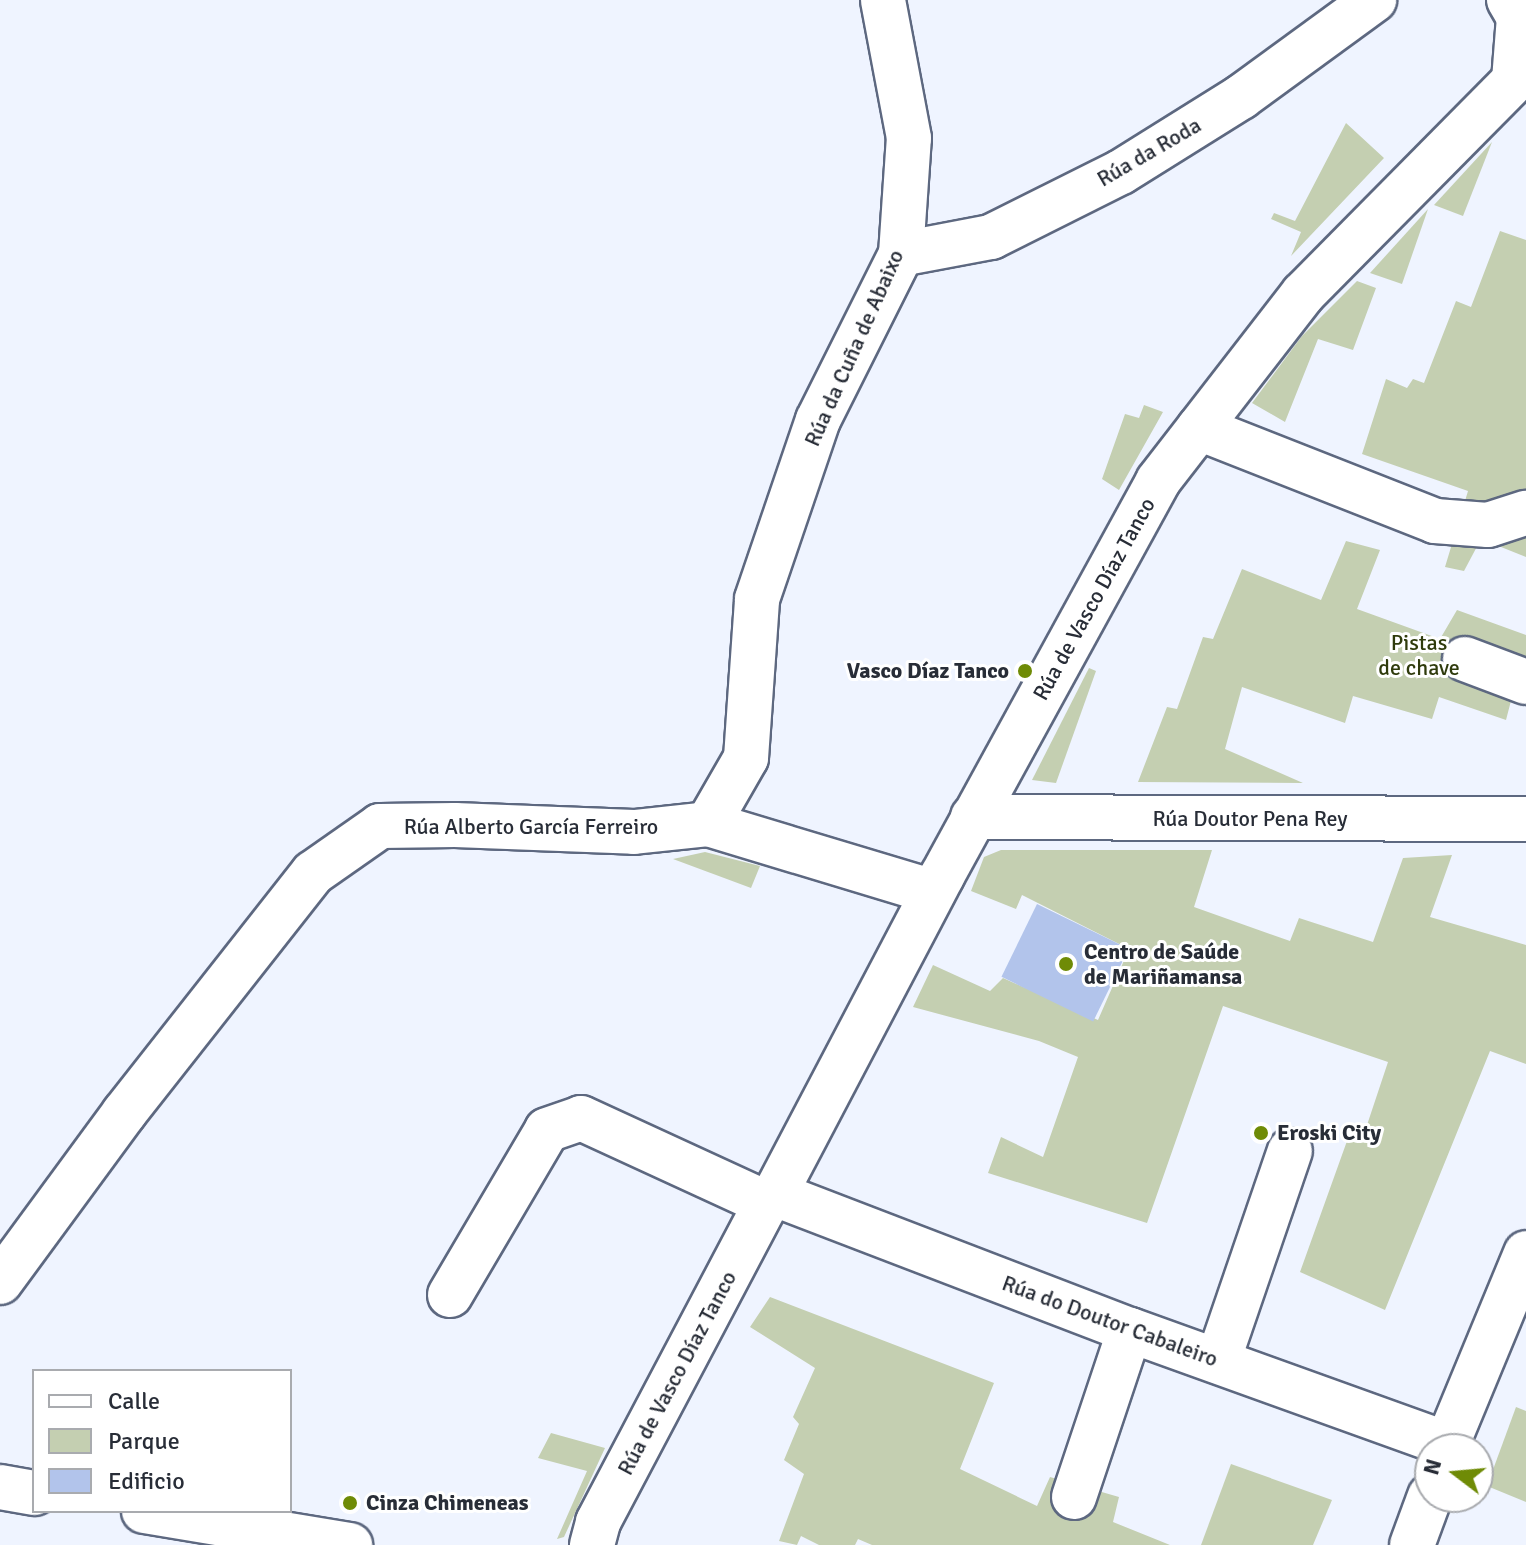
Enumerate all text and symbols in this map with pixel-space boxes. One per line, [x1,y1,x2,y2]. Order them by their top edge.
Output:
street label: Rúa da Roda [1092,112,1206,192]
street label: Rúa da Cuña de Abaixo [799,246,909,450]
street label: Rúa de Vasco Díaz Tanco [1027,493,1161,705]
park label: Pistas de chave [1378,629,1460,680]
place label: Vasco Díaz Tanco [847,658,1009,684]
marker: Vasco Díaz Tanco [1016,662,1034,680]
street label: Rúa Doutor Pena Rey [1152,806,1348,832]
street label: Rúa Alberto García Ferreiro [404,814,658,840]
place label: Centro de Saúde de Mariñamansa [1084,938,1242,990]
marker: Centro de Saúde de Mariñamansa [1055,953,1077,975]
place label: Eroski City [1277,1120,1381,1146]
marker: Eroski City [1252,1124,1270,1142]
street label: Rúa de Vasco Díaz Tanco [612,1266,742,1480]
street label: Rúa do Doutor Cabaleiro [999,1270,1221,1372]
legend [32,1369,292,1513]
text: Calle [108,1386,160,1416]
text: Parque [108,1426,180,1456]
north arrow [1414,1433,1494,1513]
text: N [1417,1456,1447,1478]
text: Edificio [108,1466,185,1496]
place label: Cinza Chimeneas [366,1490,529,1516]
marker: Cinza Chimeneas [341,1494,359,1512]

